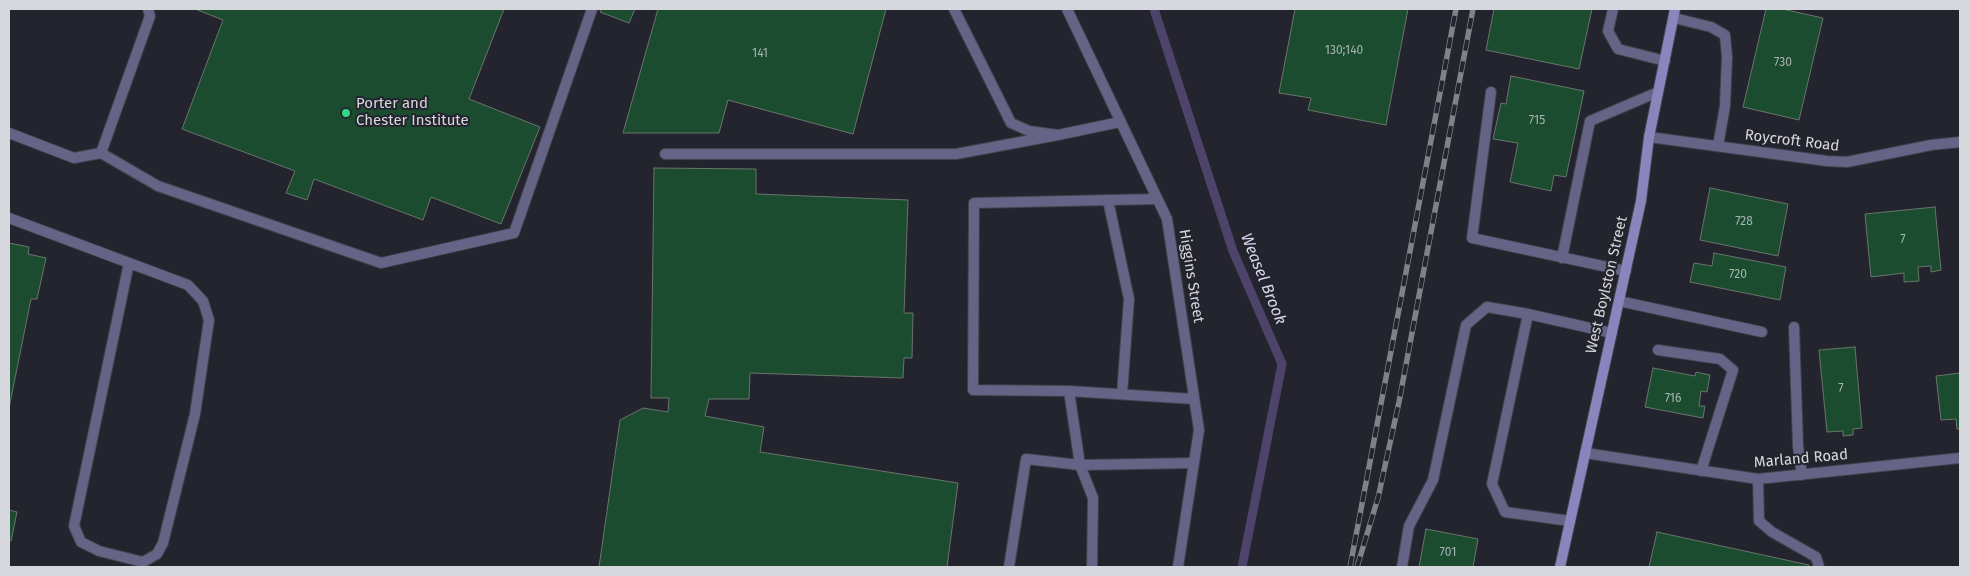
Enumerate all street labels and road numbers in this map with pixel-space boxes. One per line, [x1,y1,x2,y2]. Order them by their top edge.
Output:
street label: Roycroft Road [1744,126,1840,156]
street label: West Boylston Street [1582,214,1632,356]
street label: Higgins Street [1175,228,1207,324]
street label: Marland Road [1753,446,1849,472]

